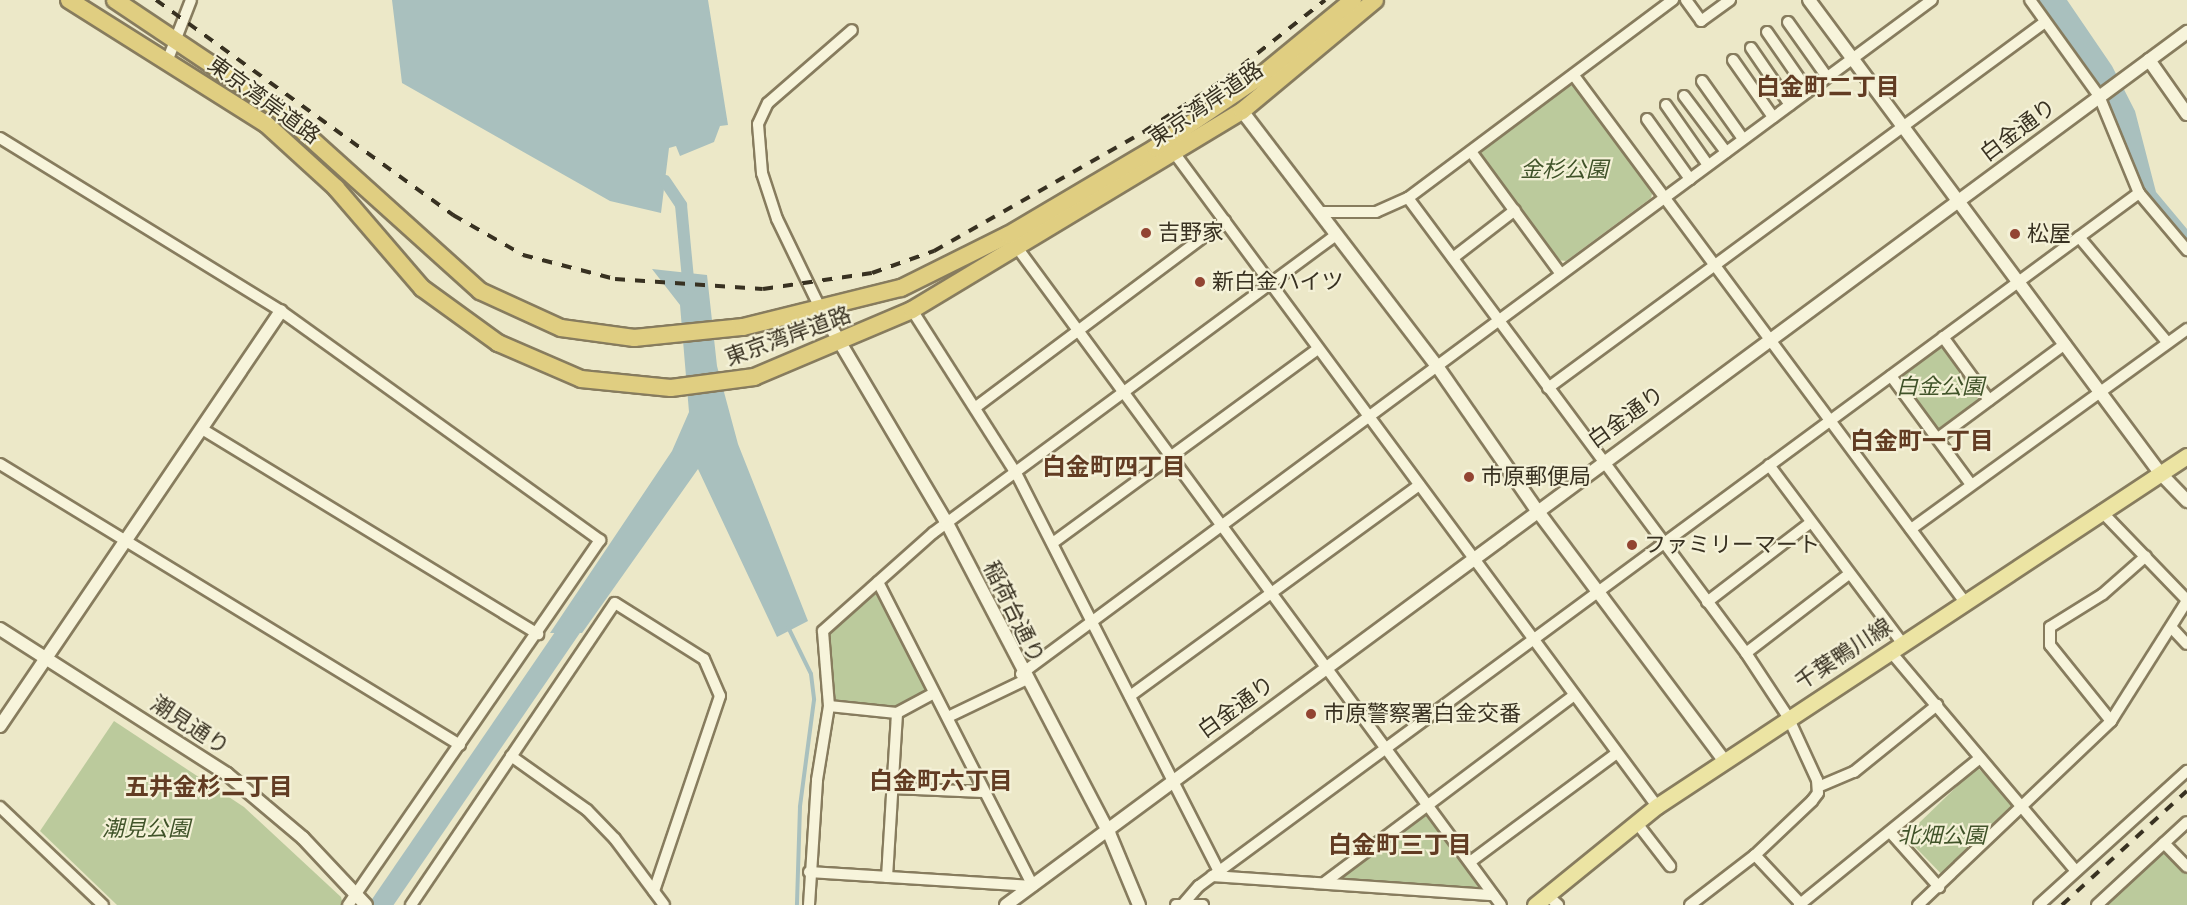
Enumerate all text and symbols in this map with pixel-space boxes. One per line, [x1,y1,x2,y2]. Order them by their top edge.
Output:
street label: 東京湾岸道路 [203,51,325,149]
street label: 東京湾岸道路 [1144,56,1268,152]
district label: 白金町二丁目 [1756,73,1900,101]
street label: 白金通り [1975,93,2061,167]
park label: 金杉公園 [1520,157,1608,183]
place label: 吉野家 [1158,220,1224,246]
place label: 松屋 [2027,221,2071,247]
marker: 吉野家 [1139,226,1153,240]
marker: 松屋 [2008,227,2022,241]
place label: 新白金ハイツ [1212,269,1344,295]
marker: 新白金ハイツ [1193,275,1207,289]
street label: 東京湾岸道路 [721,301,855,371]
park label: 白金公園 [1896,374,1984,400]
street label: 白金通り [1583,380,1669,454]
district label: 白金町一丁目 [1850,427,1994,455]
district label: 白金町四丁目 [1042,453,1186,481]
place label: 市原郵便局 [1481,464,1591,490]
marker: 市原郵便局 [1462,470,1476,484]
place label: ファミリーマート [1644,532,1820,558]
marker: ファミリーマート [1625,538,1639,552]
street label: 稲荷台通り [978,557,1050,667]
street label: 千葉鴨川線 [1790,613,1896,695]
street label: 白金通り [1193,670,1279,744]
street label: 潮見通り [146,690,234,760]
place label: 市原警察署白金交番 [1323,701,1521,727]
marker: 市原警察署白金交番 [1304,707,1318,721]
district label: 白金町六丁目 [869,767,1013,795]
district label: 五井金杉二丁目 [125,773,293,801]
park label: 潮見公園 [102,816,190,842]
park label: 北畑公園 [1898,823,1986,849]
district label: 白金町三丁目 [1328,831,1472,859]

